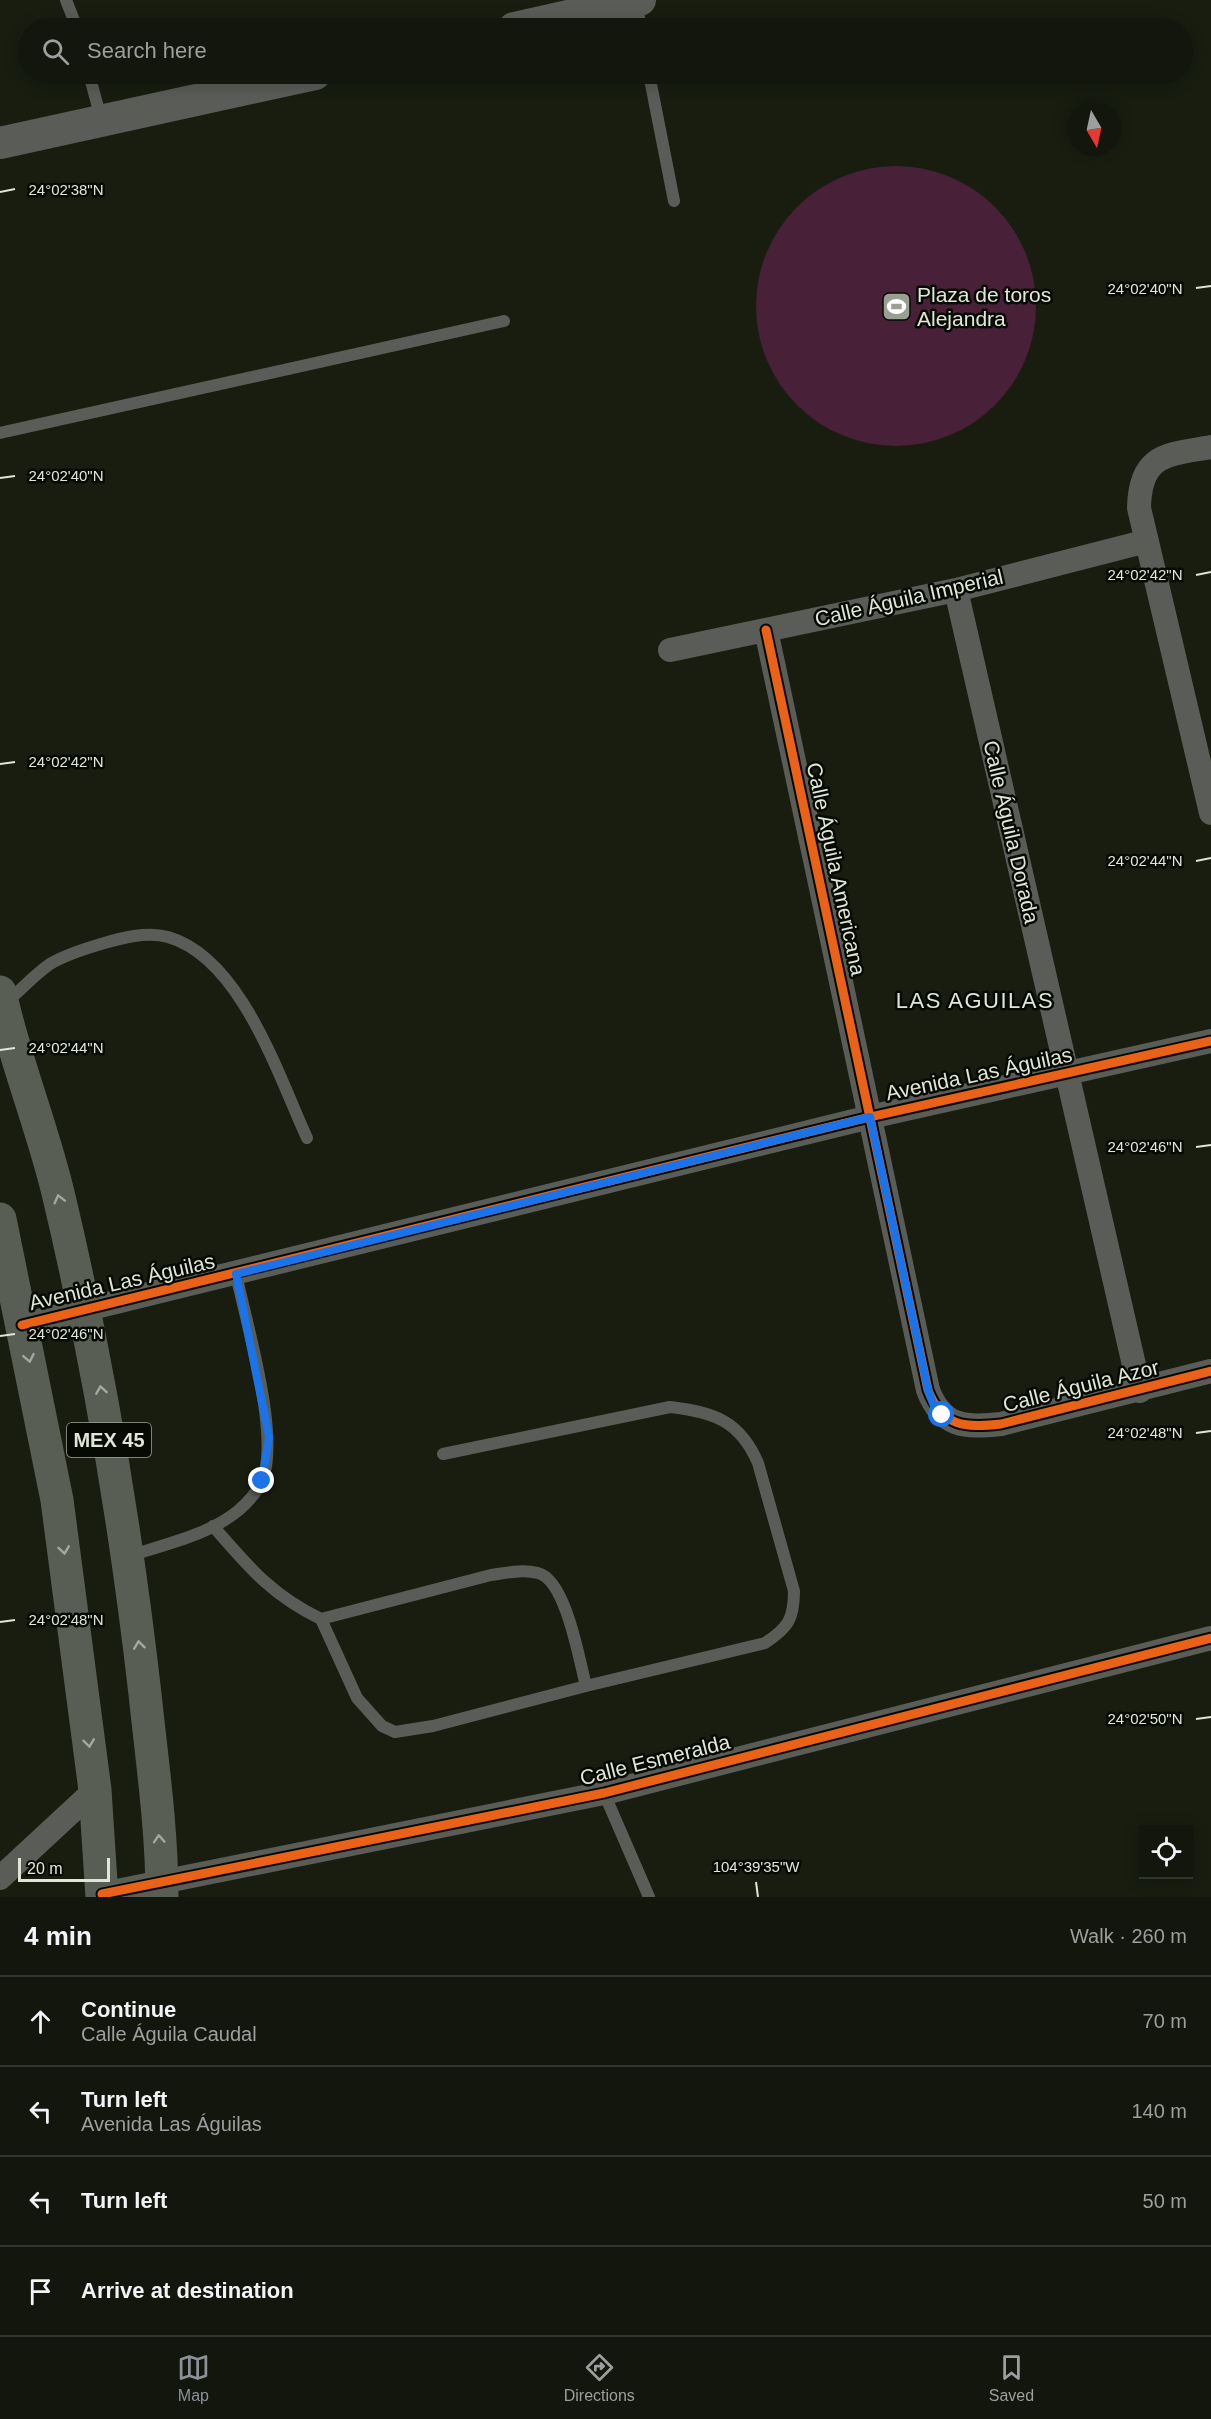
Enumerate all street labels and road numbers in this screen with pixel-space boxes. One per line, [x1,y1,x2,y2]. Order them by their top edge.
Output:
street label: Calle Águila Imperial [812,565,1005,630]
street label: Calle Águila Dorada [979,738,1044,926]
street label: Calle Águila Americana [803,760,870,978]
street label: Avenida Las Águilas [884,1043,1074,1105]
street label: Avenida Las Águilas [27,1249,217,1314]
street label: Calle Águila Azor [1001,1355,1161,1416]
road number: MEX 45 [67,1423,151,1457]
street label: Calle Esmeralda [577,1730,733,1789]

